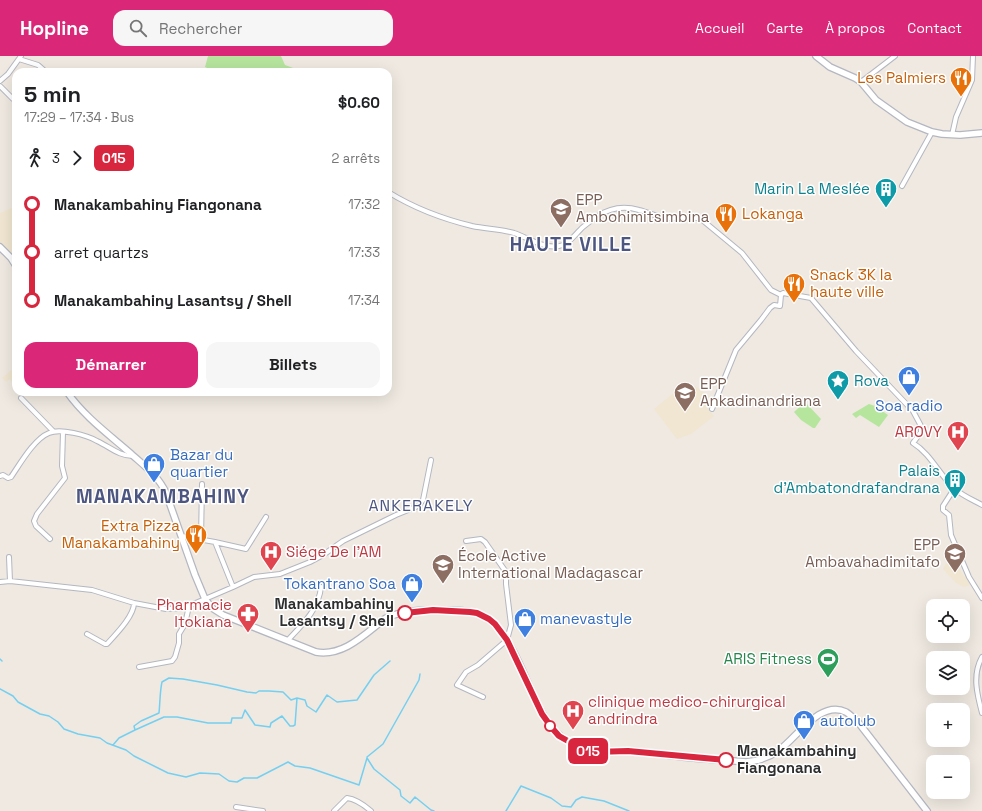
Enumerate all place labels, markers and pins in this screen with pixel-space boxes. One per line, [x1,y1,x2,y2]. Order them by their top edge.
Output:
restaurant icon: Les Palmiers [948,65,974,98]
place label: Les Palmiers [857,68,946,87]
building icon: Marin La Meslée [873,176,899,209]
place label: Marin La Meslée [754,179,870,198]
place label: EPP Ambohimitsimbina [576,190,710,226]
school or university icon: EPP Ambohimitsimbina [548,196,574,229]
restaurant icon: Lokanga [713,201,739,234]
place label: Lokanga [742,204,804,223]
place label: Snack 3K la haute ville [810,265,892,301]
restaurant icon: Snack 3K la haute ville [781,271,807,304]
shop icon: Soa radio [896,364,922,397]
place icon: Rova [825,368,851,401]
place label: Rova [854,371,889,390]
place label: EPP Ankadinandriana [700,374,821,410]
school or university icon: EPP Ankadinandriana [672,380,698,413]
place label: Soa radio [875,396,943,415]
hospital icon: AROVY [945,419,971,452]
place label: AROVY [895,422,942,441]
place label: Bazar du quartier [170,445,233,481]
shop icon: Bazar du quartier [141,451,167,484]
place label: Palais d'Ambatondrafandrana [774,461,940,497]
building icon: Palais d'Ambatondrafandrana [942,467,968,500]
place label: Extra Pizza Manakambahiny [62,516,180,552]
restaurant icon: Extra Pizza Manakambahiny [183,522,209,555]
place label: EPP Ambavahadimitafo [805,535,940,571]
hospital icon: Siége De l'AM [258,539,284,572]
school or university icon: EPP Ambavahadimitafo [942,541,968,574]
place label: Siége De l'AM [286,542,381,561]
place label: École Active International Madagascar [458,546,644,582]
school or university icon: École Active International Madagascar [430,552,456,585]
shop icon: Tokantrano Soa [399,571,425,604]
place label: Tokantrano Soa [284,574,396,593]
place label: Manakambahiny Lasantsy / Shell [275,594,394,630]
place label: Pharmacie Itokiana [157,595,232,631]
pharmacy icon: Pharmacie Itokiana [235,601,261,634]
marker: Manakambahiny Lasantsy / Shell [397,605,413,621]
shop icon: manevastyle [512,606,538,639]
place label: manevastyle [540,609,632,628]
sports icon: ARIS Fitness [815,646,841,679]
place label: ARIS Fitness [724,649,812,668]
place label: clinique medico-chirurgical andrindra [588,692,786,728]
hospital icon: clinique medico-chirurgical andrindra [560,698,586,731]
shop icon: autolub [791,708,817,741]
place label: autolub [820,711,876,730]
unlabelled marker [544,720,556,732]
place label: Manakambahiny Fiangonana [737,741,856,777]
marker: Manakambahiny Fiangonana [718,752,734,768]

